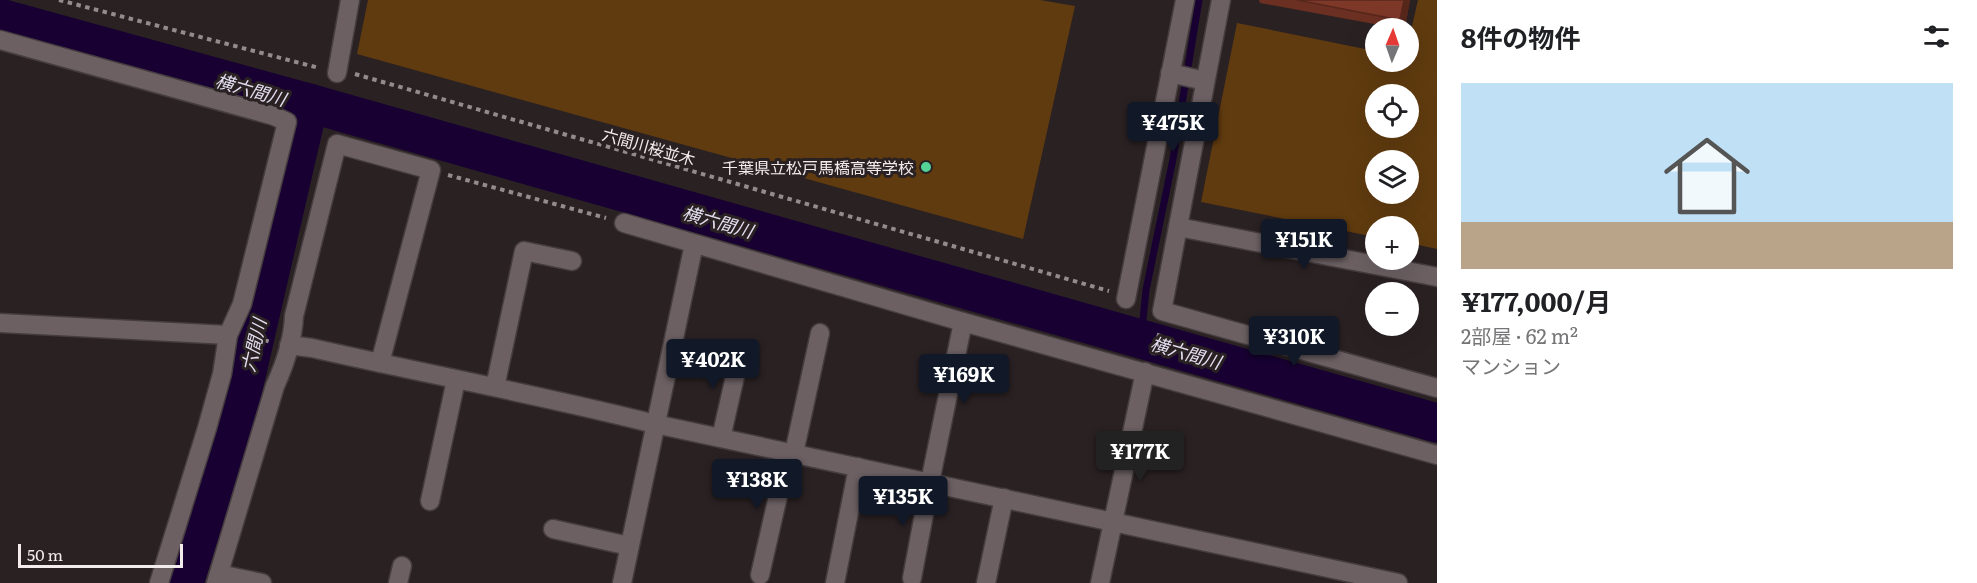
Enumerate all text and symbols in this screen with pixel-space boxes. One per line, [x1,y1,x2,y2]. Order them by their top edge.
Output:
text: 8件の物件 [1461,17,1580,56]
north arrow [1365,18,1419,72]
map controls [1365,18,1419,336]
icon: filters [1920,20,1953,53]
water label: 横六間川 [213,66,291,112]
button: locate [1365,84,1419,138]
pin: ¥475K [1131,102,1215,153]
text: ¥475K [1141,106,1205,136]
street label: 六間川桜並木 [600,121,698,171]
icon: home [1653,122,1761,230]
button: layers [1365,150,1419,204]
place label: 千葉県立松戸馬橋高等学校 [722,155,914,179]
marker: 千葉県立松戸馬橋高等学校 [919,160,933,174]
water label: 横六間川 [680,198,758,244]
button: + [1365,216,1419,270]
pin: ¥151K [1262,219,1346,270]
text: ¥151K [1275,223,1333,253]
text: ¥177,000/月 [1461,281,1611,320]
button: − [1365,282,1419,336]
water label: 六間川 [234,314,273,374]
pin: ¥310K [1252,316,1336,367]
text: ¥310K [1263,320,1325,350]
text: 2部屋 · 62 m² [1461,320,1578,350]
water label: 横六間川 [1148,329,1226,375]
pin: ¥402K [671,339,755,390]
text: ¥402K [680,343,746,373]
text: マンション [1461,350,1561,380]
pin: ¥169K [922,354,1006,405]
text: ¥169K [933,358,995,388]
pin: ¥177K [1098,431,1182,482]
text: ¥177K [1110,435,1170,465]
pin: ¥138K [715,459,799,510]
text: ¥138K [726,463,788,493]
pin: ¥135K [861,476,945,527]
text: ¥135K [873,480,933,510]
scale bar [18,541,183,568]
text: 50 m [27,542,63,566]

